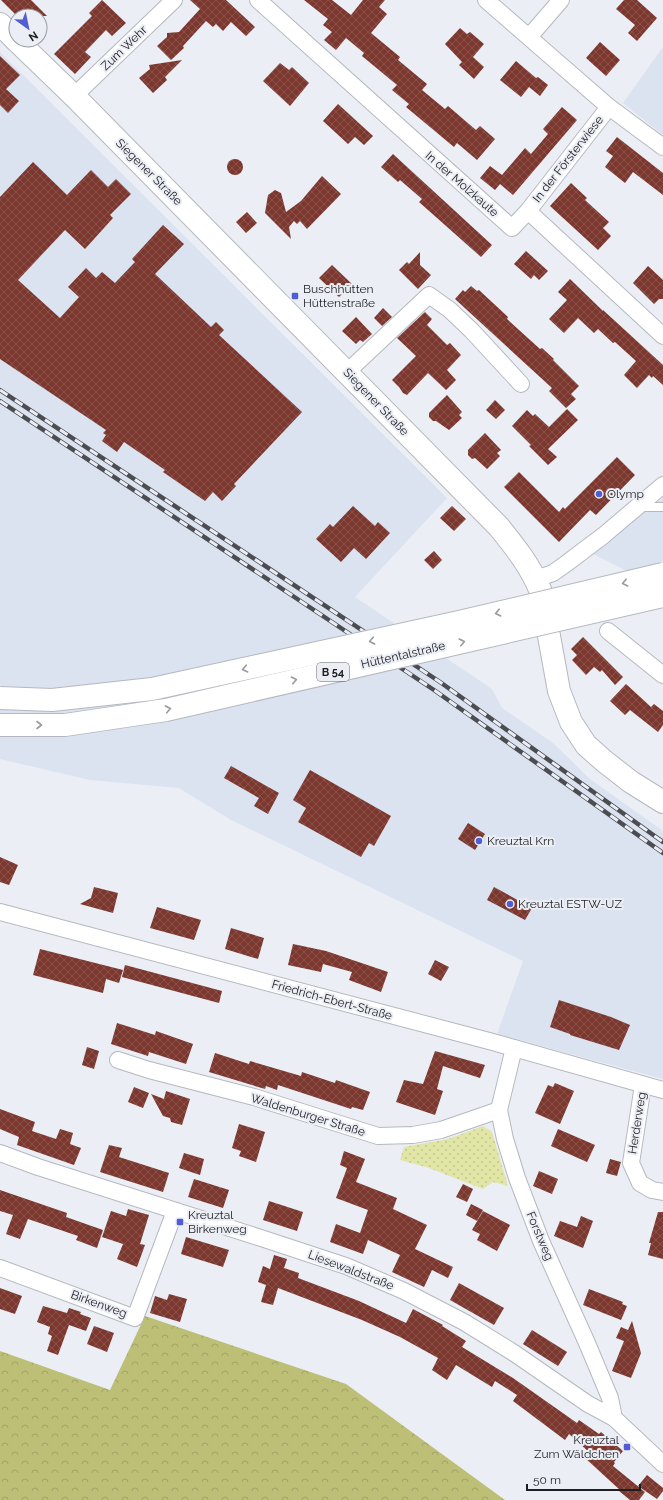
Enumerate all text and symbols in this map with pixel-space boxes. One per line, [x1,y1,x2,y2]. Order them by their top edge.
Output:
north arrow [8,8,48,48]
street label: Zum Wehr [98,22,150,73]
text: N [26,28,40,44]
street label: In der Försterwiese [530,113,606,205]
street label: Siegener Straße [113,136,185,208]
street label: In der Molzkaute [423,148,501,220]
place label: Buschhütten Hüttenstraße [303,282,375,310]
marker: Buschhütten Hüttenstraße [290,291,300,301]
street label: Siegener Straße [340,365,412,439]
place label: Olymp [607,487,644,501]
marker: Olymp [594,489,604,499]
one-way arrow [622,578,629,587]
one-way arrow [495,608,502,616]
one-way arrow [368,636,375,644]
one-way arrow [459,638,465,646]
street label: Hüttentalstraße [360,639,446,671]
road number: B 54 [317,663,349,681]
one-way arrow [241,664,248,672]
one-way arrow [291,677,298,685]
one-way arrow [165,706,171,714]
one-way arrow [36,721,42,729]
place label: Kreuztal Krn [487,834,554,848]
marker: Kreuztal Krn [474,836,484,846]
place label: Kreuztal ESTW-UZ [518,897,622,911]
marker: Kreuztal ESTW-UZ [505,899,515,909]
street label: Friedrich-Ebert-Straße [270,977,394,1023]
street label: Waldenburger Straße [249,1091,367,1139]
street label: Herderweg [625,1091,649,1155]
place label: Kreuztal Birkenweg [188,1208,247,1236]
street label: Forstweg [523,1209,557,1263]
marker: Kreuztal Birkenweg [175,1217,185,1227]
street label: Liesewaldstraße [306,1247,396,1293]
street label: Birkenweg [69,1287,129,1321]
place label: Kreuztal Zum Wäldchen [534,1433,620,1461]
marker: Kreuztal Zum Wäldchen [622,1442,632,1452]
scale bar [527,1466,640,1492]
text: 50 m [533,1473,561,1487]

